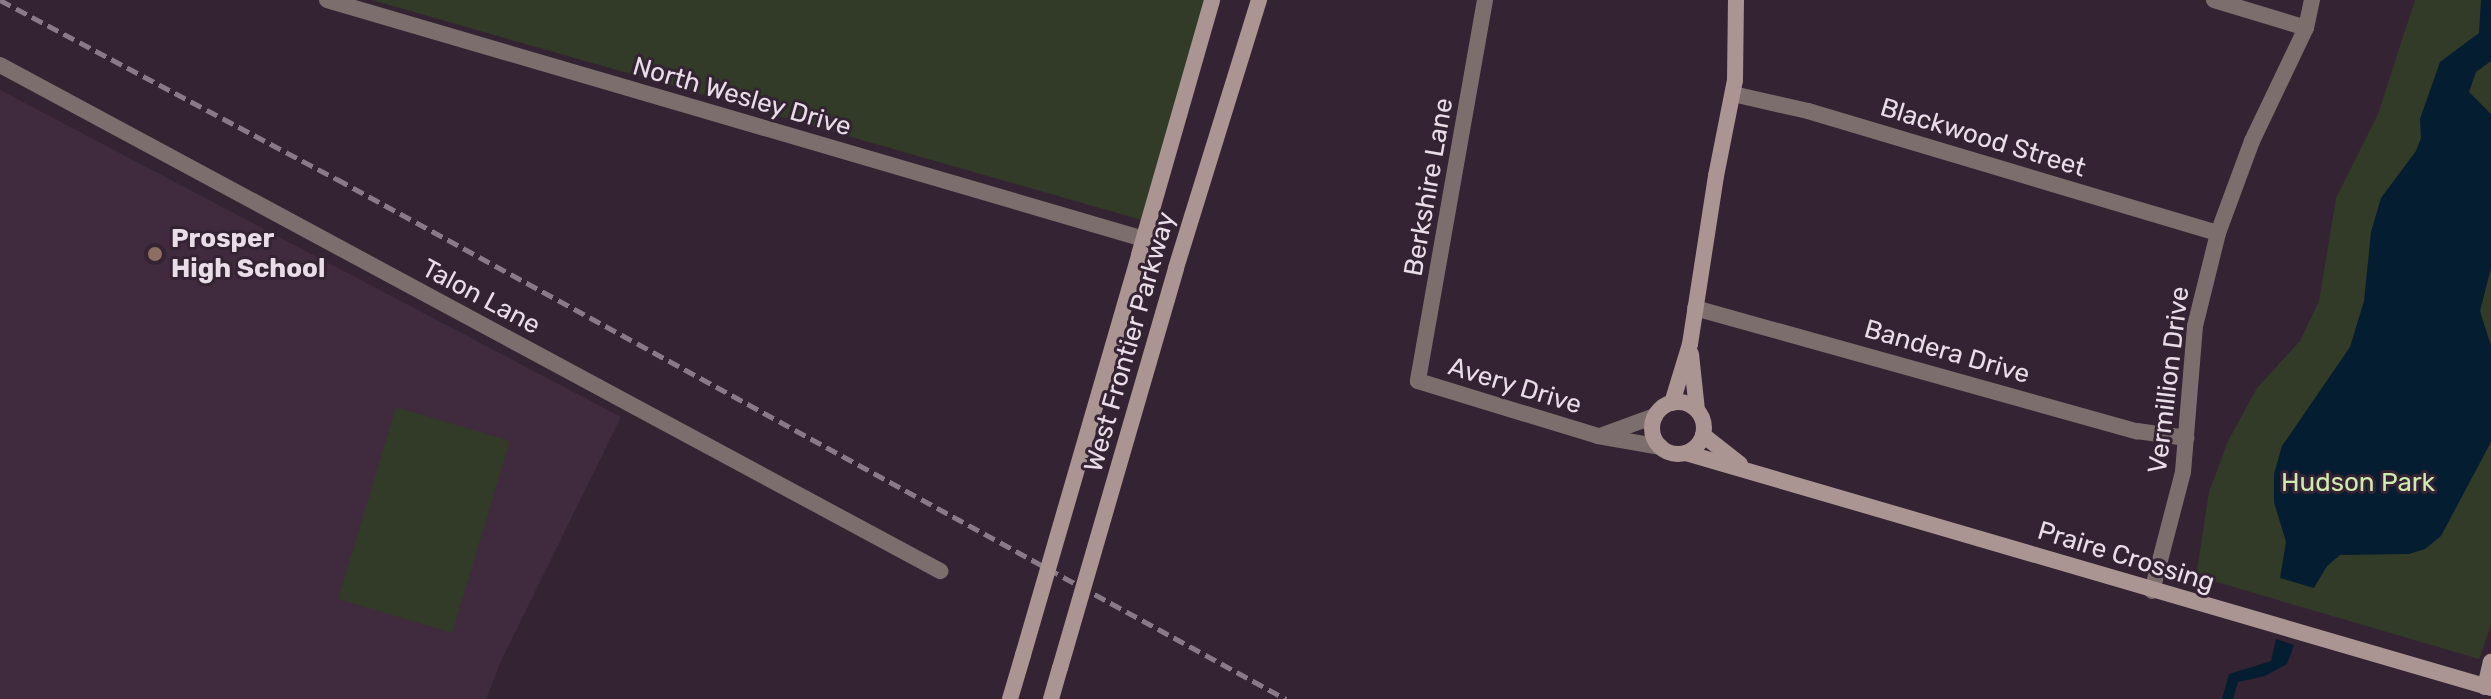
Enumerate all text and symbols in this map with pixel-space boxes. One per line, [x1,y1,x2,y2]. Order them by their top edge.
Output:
street label: North Wesley Drive [629,51,855,143]
street label: Blackwood Street [1877,92,2089,184]
street label: Berkshire Lane [1398,96,1460,278]
street label: West Frontier Parkway [1078,208,1182,476]
place label: Prosper High School [171,223,325,284]
marker: Prosper High School [146,245,164,263]
street label: Talon Lane [416,253,546,341]
street label: Vermillion Drive [2142,285,2196,475]
street label: Bandera Drive [1861,314,2033,390]
street label: Avery Drive [1444,351,1586,421]
park label: Hudson Park [2281,467,2435,499]
street label: Praire Crossing [2034,515,2218,599]

